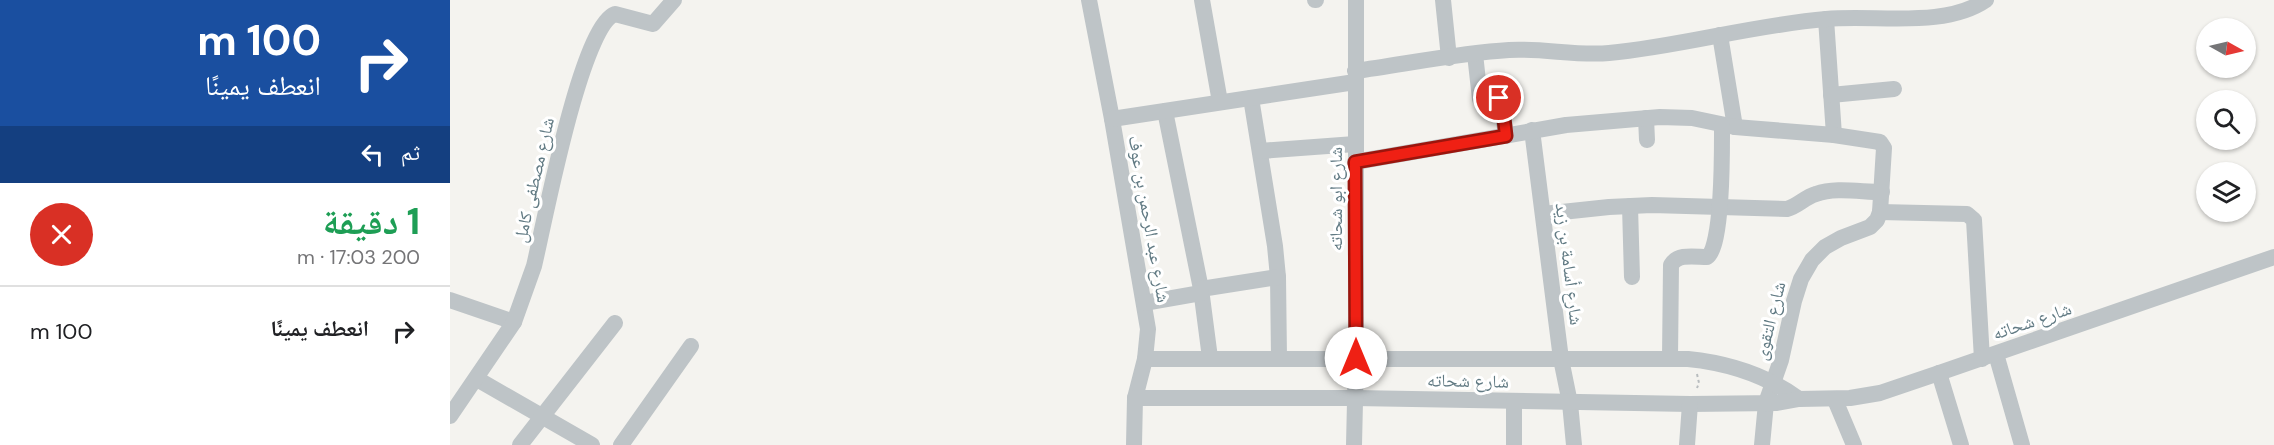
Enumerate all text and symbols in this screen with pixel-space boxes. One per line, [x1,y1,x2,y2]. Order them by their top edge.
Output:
text: 100 m [197,13,321,68]
north arrow [2196,18,2256,78]
map controls [2196,18,2256,222]
icon: right [342,24,420,102]
text: انعطف يمينًا [205,68,321,103]
pin [1473,72,1524,123]
icon: arrive [1482,81,1515,114]
button: search [2196,90,2256,150]
street label: شارع مصطفى كامل [508,115,560,245]
street label: شارع عبد الرحمن بن عوف [1122,134,1176,304]
icon: left [356,138,389,171]
text: ثم [401,138,420,167]
street label: شارع ابو شحاته [1324,147,1348,251]
button: layers [2196,162,2256,222]
text: 1 دقيقة [323,198,420,245]
street label: شارع أسامة بن زيد [1550,202,1588,326]
button: close [30,203,93,266]
text: 200 m · 17:03 [297,244,420,270]
street label: شارع التقوى [1749,279,1791,363]
street label: شارع شحاته [1989,296,2075,346]
text: انعطف يمينًا [271,314,369,343]
icon: right [387,315,420,348]
text: 100 m [30,317,92,346]
position arrow [1324,326,1388,390]
street label: شارع شحاته [1427,368,1509,394]

